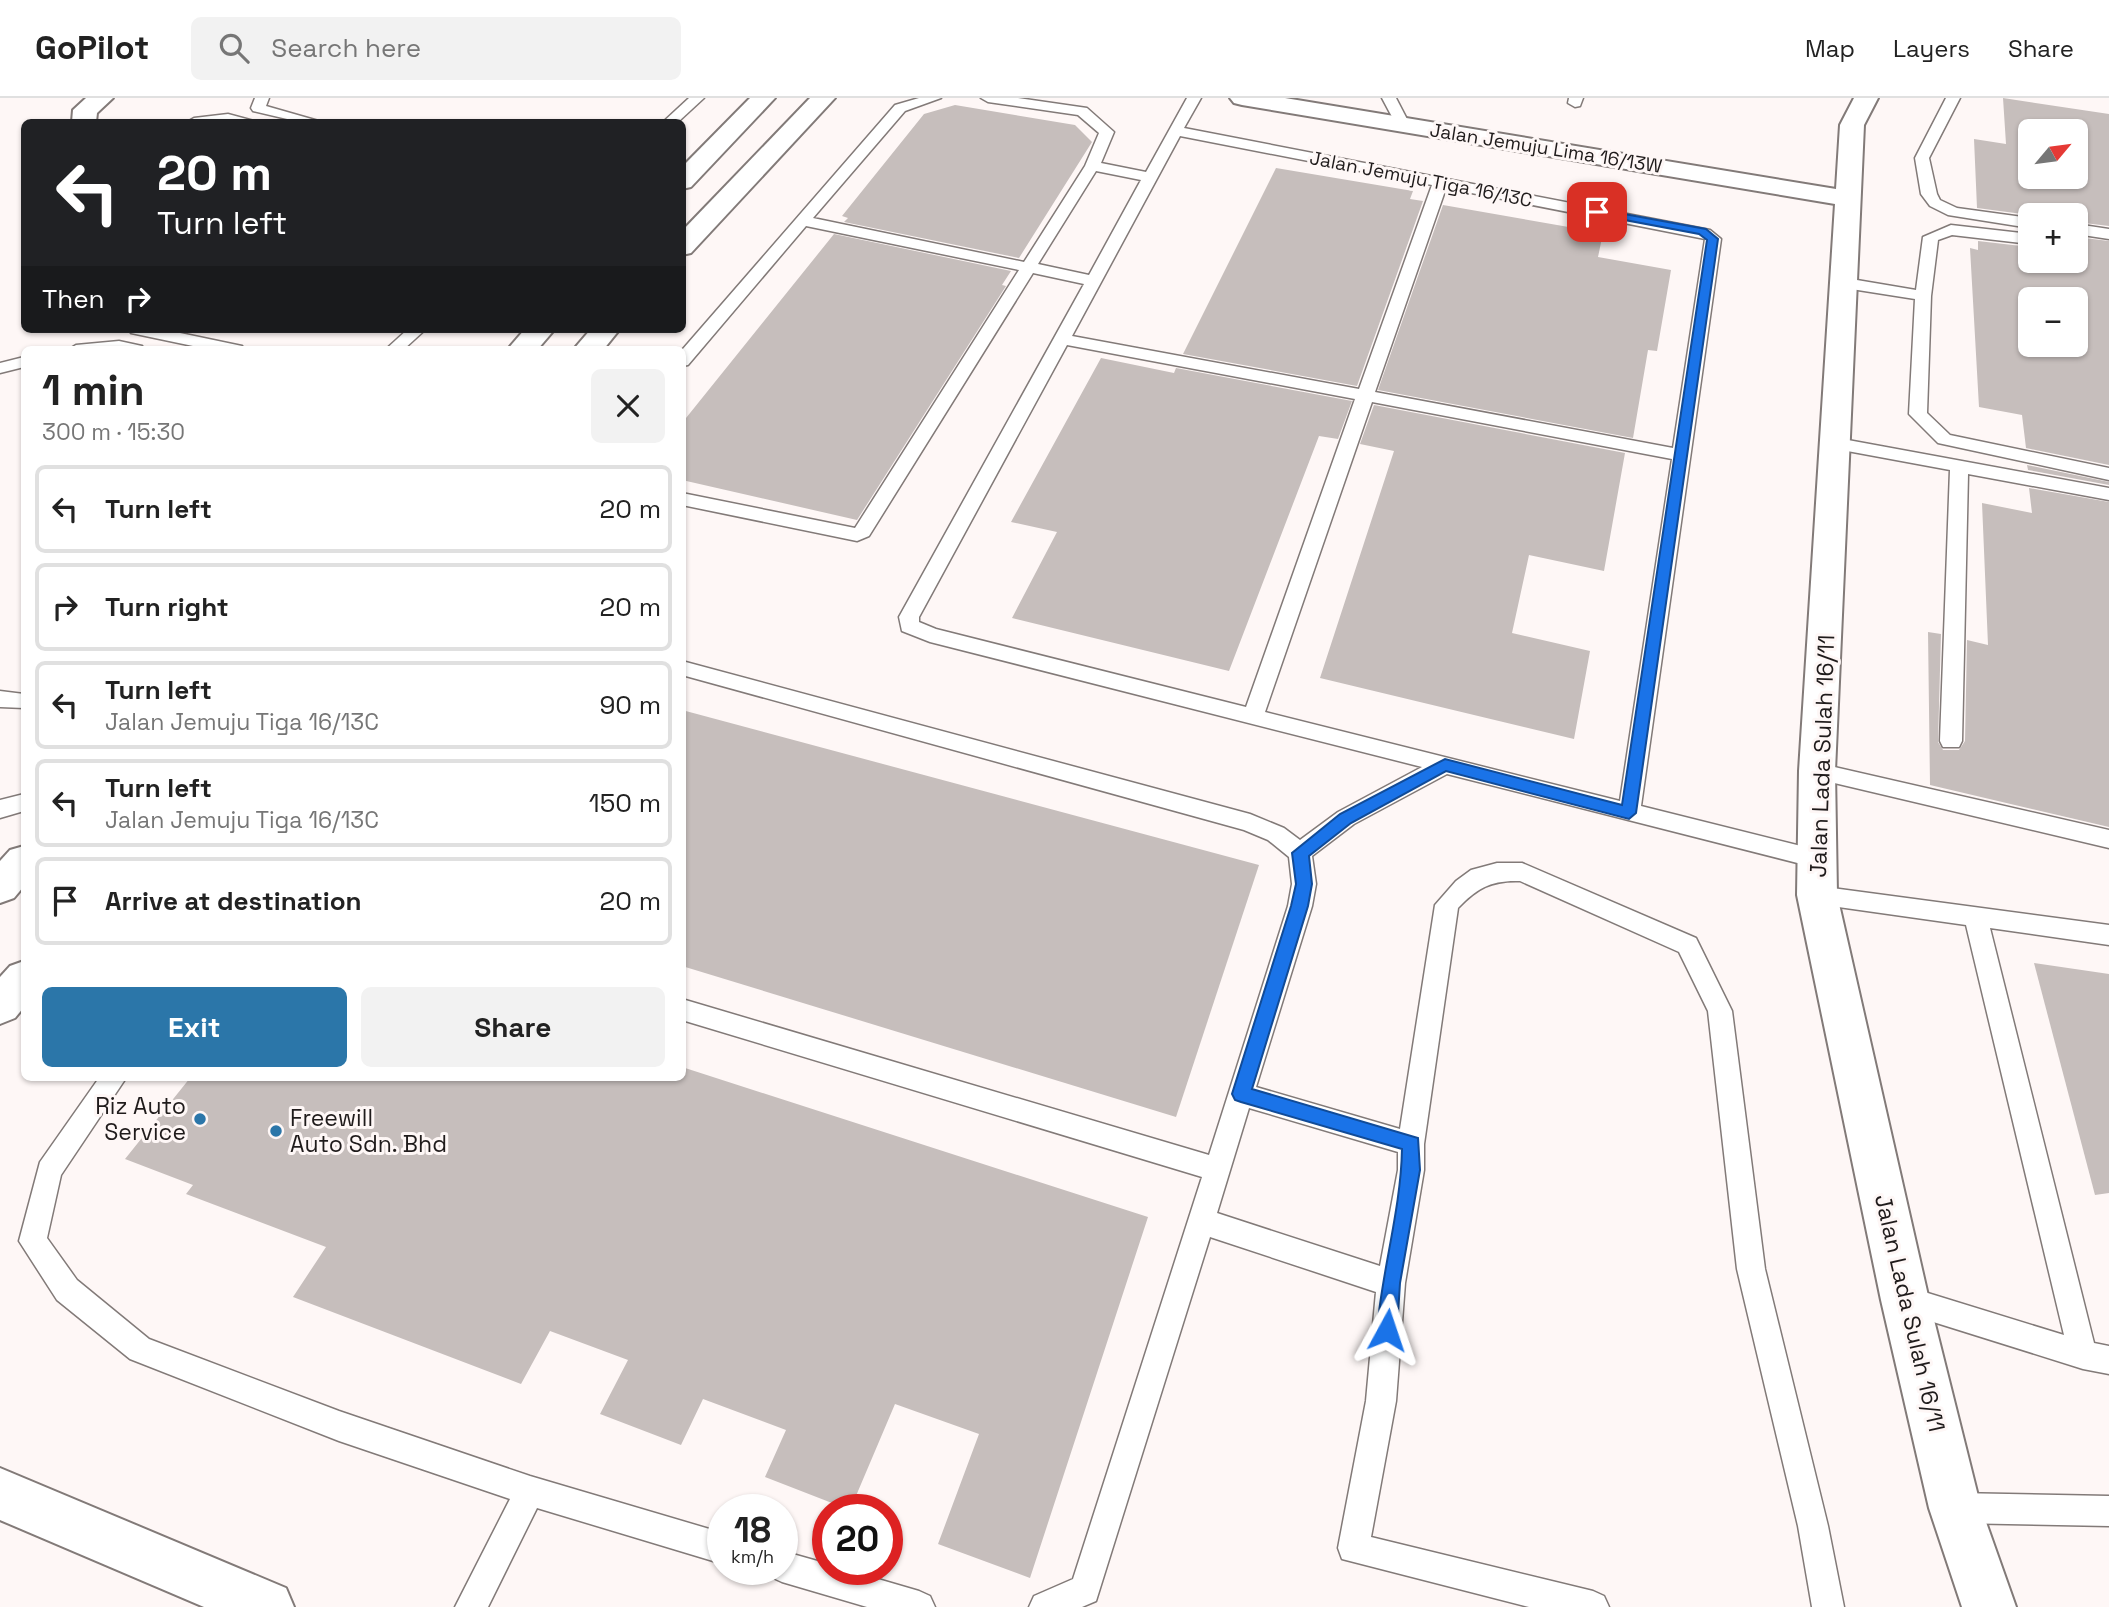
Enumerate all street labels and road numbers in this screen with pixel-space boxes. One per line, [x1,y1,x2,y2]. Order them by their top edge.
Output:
street label: Jalan Jemuju Lima 16/13W [1428,117,1664,179]
street label: Jalan Jemuju Tiga 16/13C [1308,145,1534,213]
street label: Jalan Lada Sulah 16/11 [1803,634,1841,878]
street label: Jalan Lada Sulah 16/11 [1868,1191,1952,1435]

